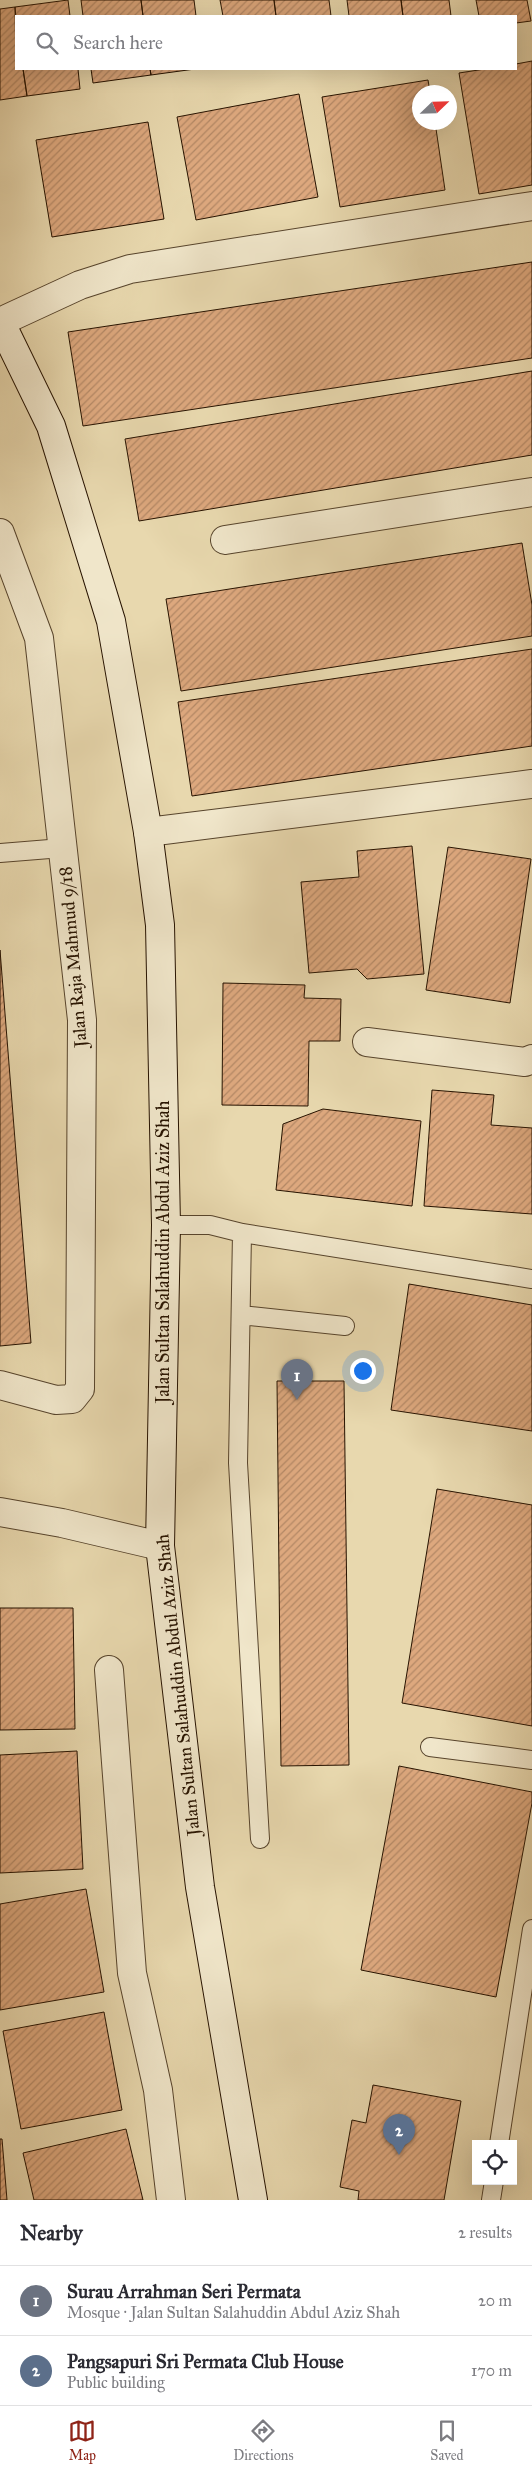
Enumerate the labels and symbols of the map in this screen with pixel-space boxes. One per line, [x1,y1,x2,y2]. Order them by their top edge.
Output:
north arrow [412,85,457,130]
street label: Jalan Raja Mahmud 9/18 [54,866,93,1050]
street label: Jalan Sultan Salahuddin Abdul Aziz Shah [152,1100,175,1406]
your location [350,1358,376,1384]
pin: 1 [281,1359,313,1400]
street label: Jalan Sultan Salahuddin Abdul Aziz Shah [151,1533,206,1839]
pin: 2 [383,2114,415,2155]

